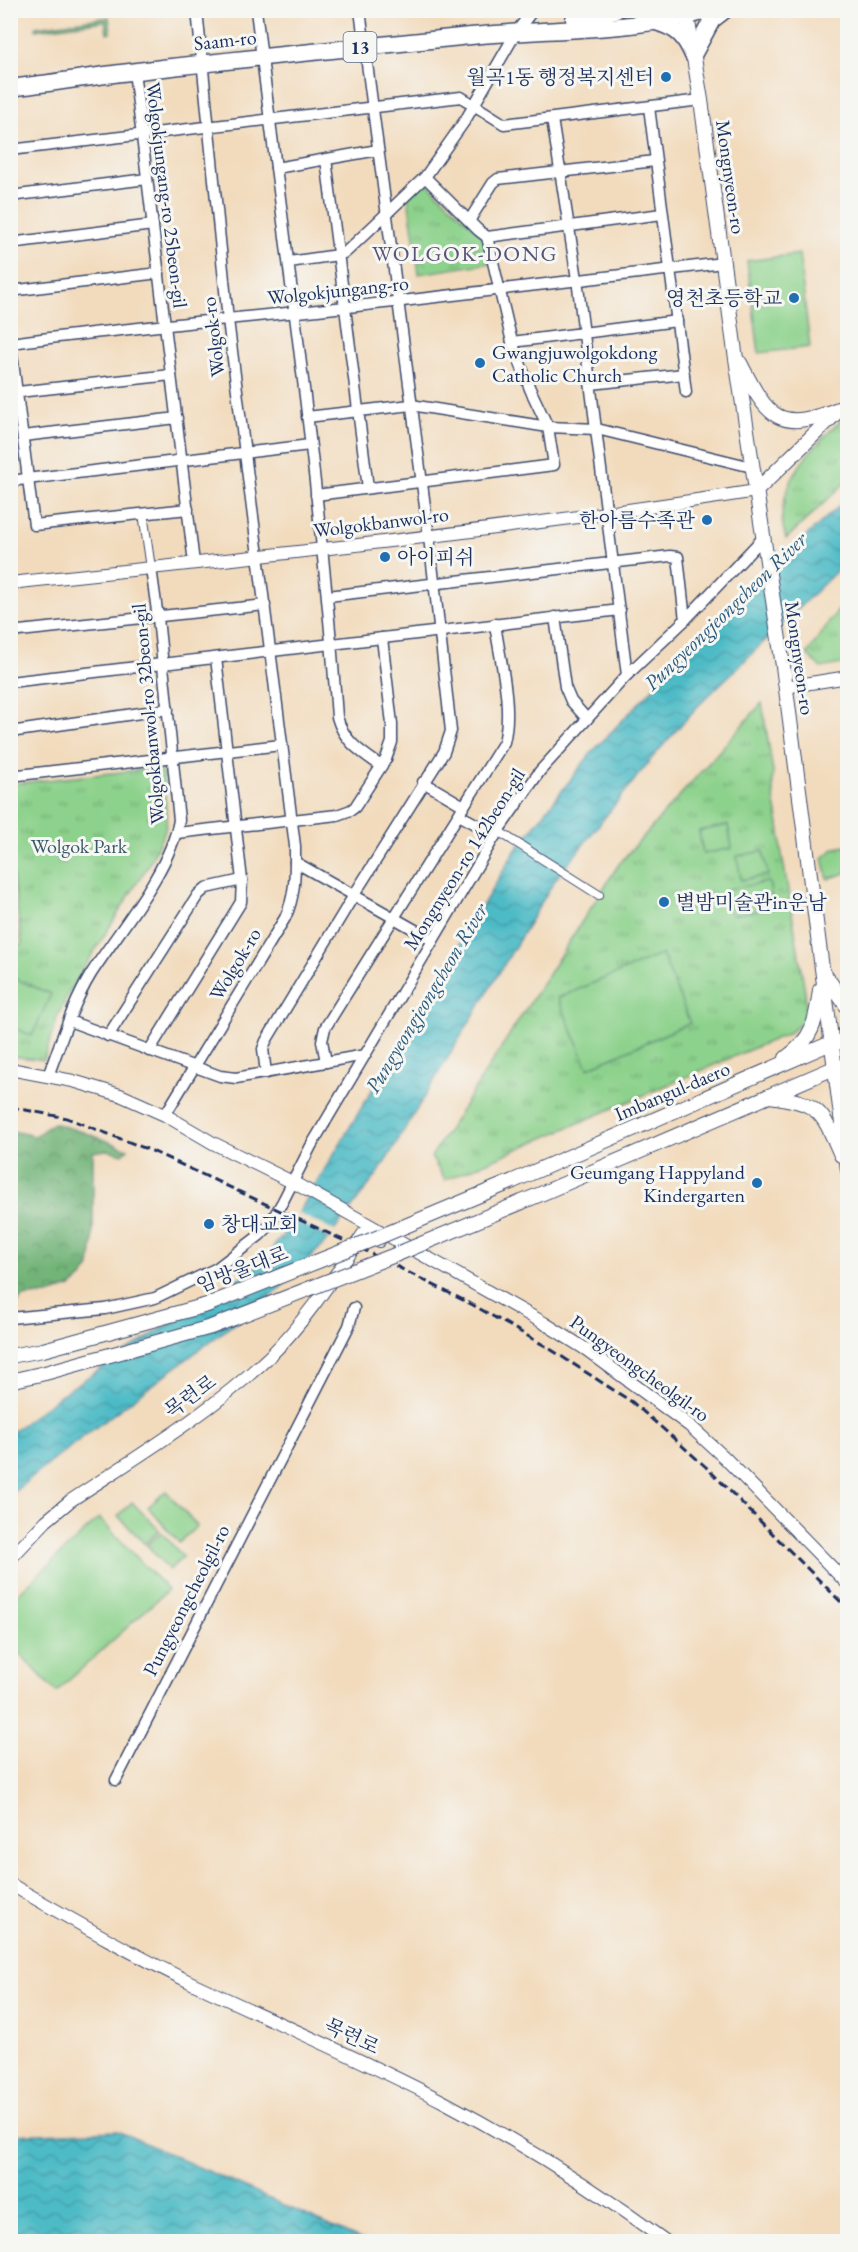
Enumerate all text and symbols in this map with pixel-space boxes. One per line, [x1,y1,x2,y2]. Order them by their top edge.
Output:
street label: Saam-ro [192,24,258,56]
road number: 13 [344,32,376,62]
place label: 월곡1동 행정복지센터 [467,64,654,90]
marker: 월곡1동 행정복지센터 [659,70,673,84]
street label: Wolgokjungang-ro 25beon-gil [140,81,194,310]
street label: Mongnyeon-ro [710,118,752,236]
district label: WOLGOK-DONG [372,239,558,268]
street label: Wolgokjungang-ro [266,270,410,310]
place label: 영천초등학교 [666,285,783,311]
marker: 영천초등학교 [787,291,801,305]
street label: Wolgok-ro [195,295,231,379]
place label: Gwangjuwolgokdong Catholic Church [492,339,658,388]
marker: Gwangjuwolgokdong Catholic Church [473,356,487,370]
street label: Wolgokbanwol-ro [312,501,450,543]
place label: 한아름수족관 [579,507,696,533]
marker: 한아름수족관 [700,513,714,527]
water label: Pungyeongjeongcheon River [638,525,813,696]
place label: 아이피쉬 [397,544,474,570]
marker: 아이피쉬 [378,550,392,564]
street label: Mongnyeon-ro [779,599,821,717]
street label: Wolgokbanwol-ro 32beon-gil [125,602,171,825]
street label: Mongnyeon-ro 142beon-gil [397,763,531,955]
park label: Wolgok Park [31,833,128,859]
place label: 별밤미술관in운남 [676,889,827,915]
marker: 별밤미술관in운남 [657,895,671,909]
water label: Pungyeongjeongcheon River [359,897,494,1098]
street label: Wolgok-ro [203,923,267,1005]
street label: Imbangul-daero [610,1055,734,1127]
place label: Geumgang Happyland Kindergarten [570,1159,746,1208]
marker: Geumgang Happyland Kindergarten [750,1176,764,1190]
place label: 창대교회 [221,1211,298,1237]
marker: 창대교회 [202,1217,216,1231]
street label: 임방울대로 [192,1240,292,1298]
street label: Pungyeongcheolgil-ro [565,1308,715,1428]
street label: 목련로 [159,1368,221,1424]
street label: Pungyeongcheolgil-ro [137,1520,235,1680]
street label: 목련로 [320,2012,384,2060]

